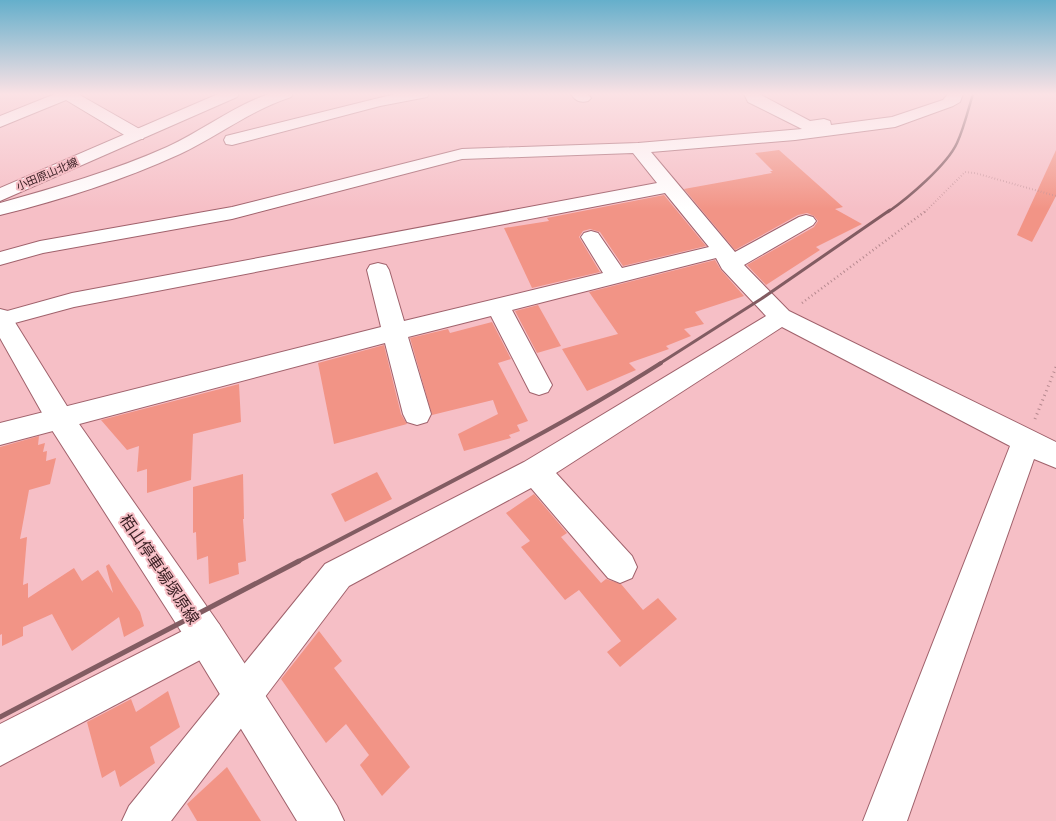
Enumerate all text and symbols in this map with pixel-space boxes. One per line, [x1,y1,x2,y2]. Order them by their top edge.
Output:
street label: 小田原山北線 [14,155,80,192]
street label: 栢山停車場塚原線 [117,510,204,627]

